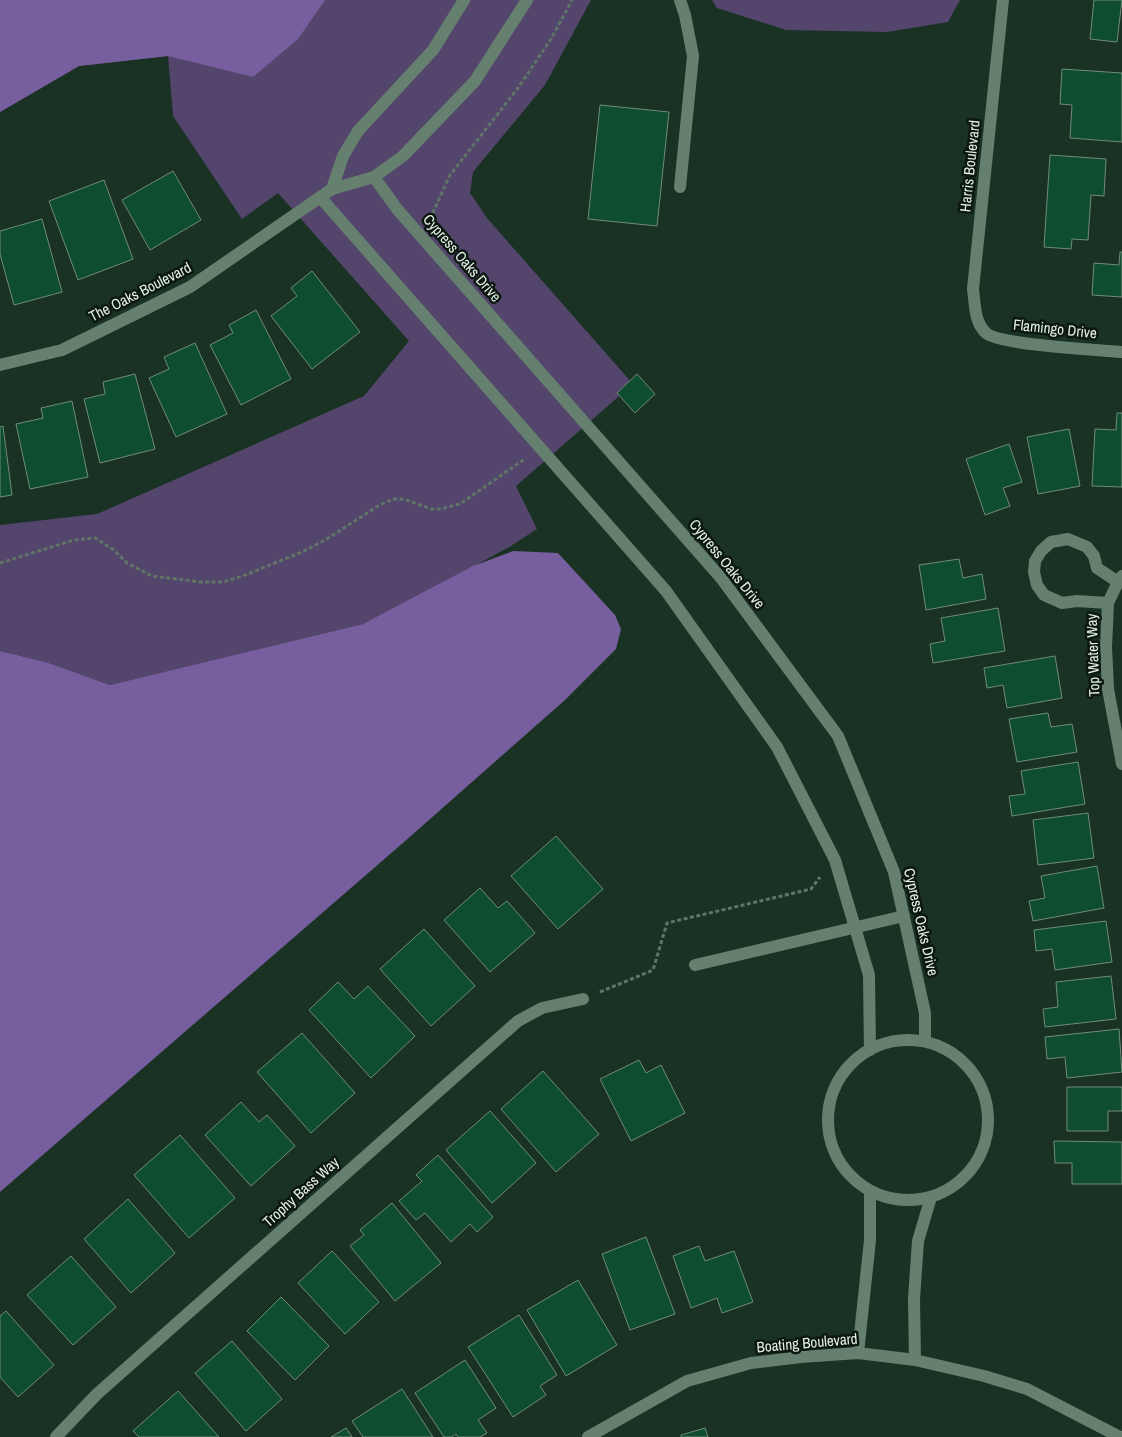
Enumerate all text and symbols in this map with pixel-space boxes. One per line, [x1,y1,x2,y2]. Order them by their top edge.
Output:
street label: Harris Boulevard [954,119,985,213]
street label: Cypress Oaks Drive [418,209,507,306]
street label: The Oaks Boulevard [85,257,194,326]
street label: Flamingo Drive [1012,314,1098,343]
street label: Cypress Oaks Drive [685,514,770,613]
street label: Top Water Way [1081,612,1104,697]
street label: Cypress Oaks Drive [899,866,944,978]
street label: Trophy Bass Way [258,1151,344,1232]
street label: Boating Boulevard [756,1328,858,1357]

